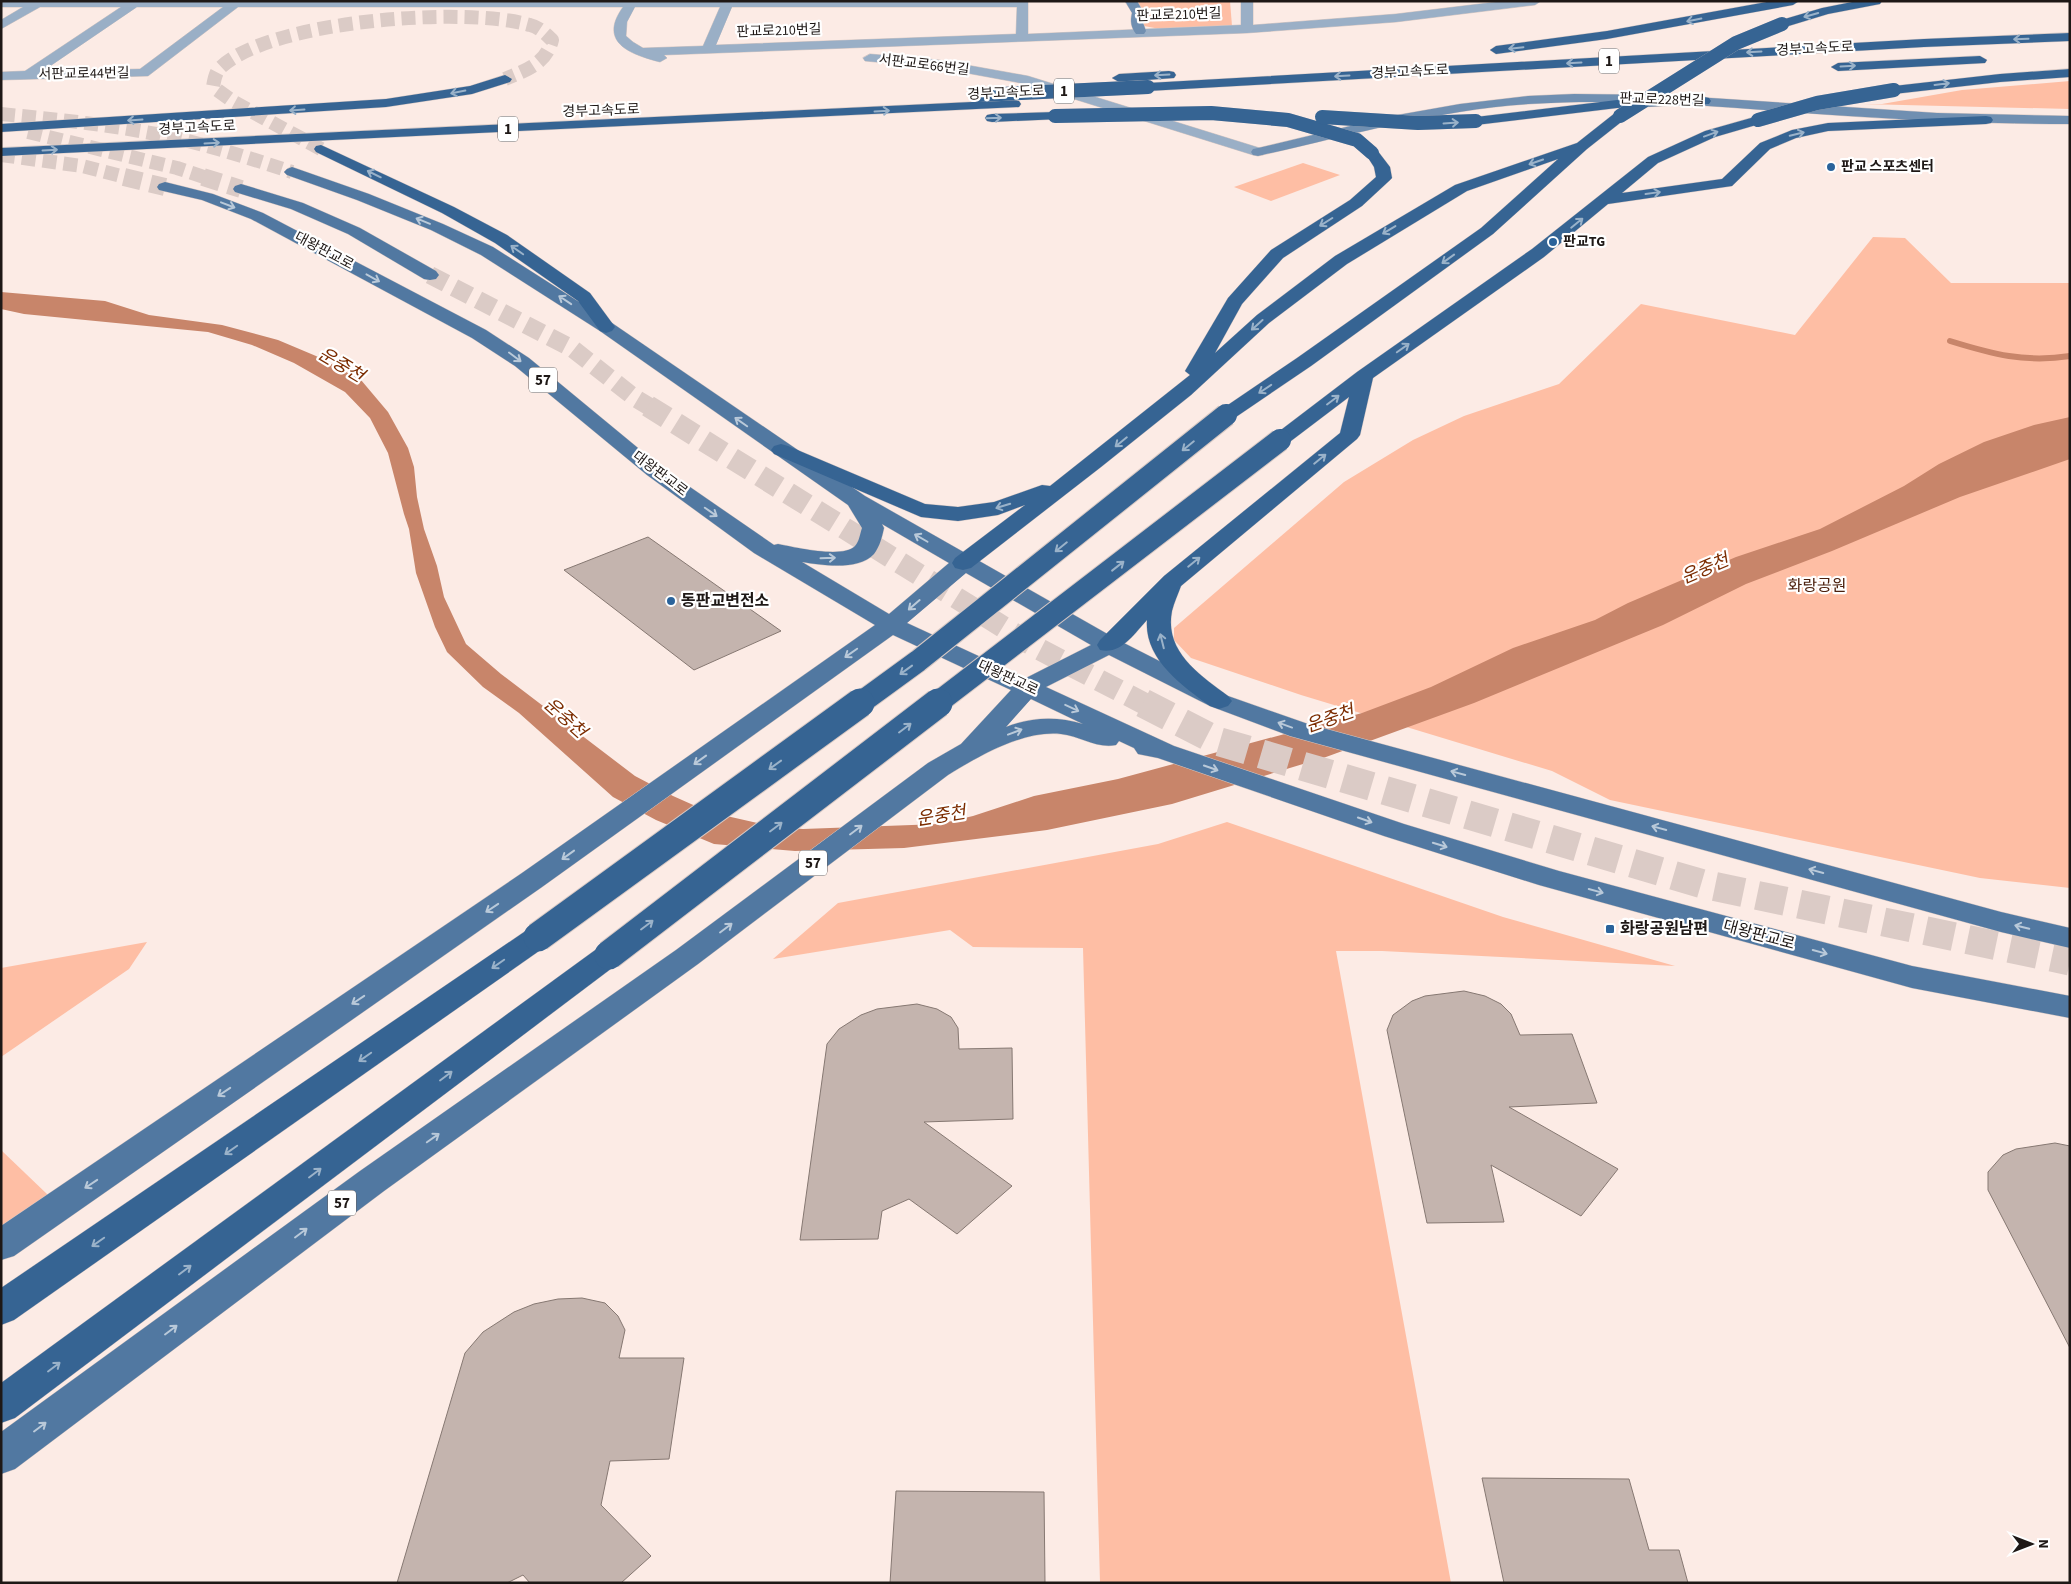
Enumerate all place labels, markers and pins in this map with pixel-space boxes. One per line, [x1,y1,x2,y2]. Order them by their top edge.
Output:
place label: 판교 스포츠센터 [1841,157,1934,177]
marker: 판교 스포츠센터 [1825,161,1837,173]
place label: 판교TG [1563,232,1605,252]
marker: 판교TG [1547,236,1559,248]
place label: 동판교변전소 [681,590,770,612]
marker: 동판교변전소 [665,595,677,607]
place label: 화랑공원남편 [1620,918,1708,940]
marker: 화랑공원남편 [1604,923,1616,935]

